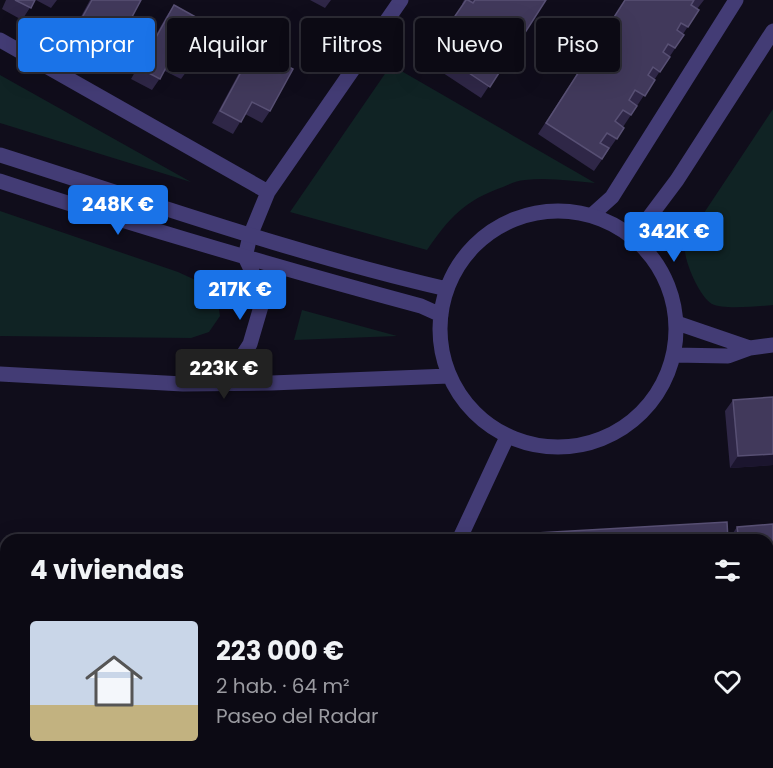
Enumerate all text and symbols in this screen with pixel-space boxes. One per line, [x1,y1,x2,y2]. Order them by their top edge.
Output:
chip: Comprar [18,18,155,72]
chip: Alquilar [167,18,289,72]
chip: Filtros [301,18,403,72]
chip: Nuevo [415,18,524,72]
chip: Piso [536,18,620,72]
pin: 248K € [69,185,167,236]
text: 248K € [82,190,154,218]
pin: 342K € [625,212,723,263]
text: 342K € [638,217,710,245]
pin: 217K € [191,270,289,321]
text: 217K € [208,275,272,303]
pin: 223K € [175,349,273,400]
text: 223K € [189,354,259,382]
text: 4 viviendas [30,552,184,588]
icon: filters [711,554,744,587]
text: 223 000 € [216,633,344,669]
icon: home [78,645,150,717]
icon: heart [711,665,744,698]
text: 2 hab. · 64 m² [216,672,350,700]
text: Paseo del Radar [216,702,378,730]

